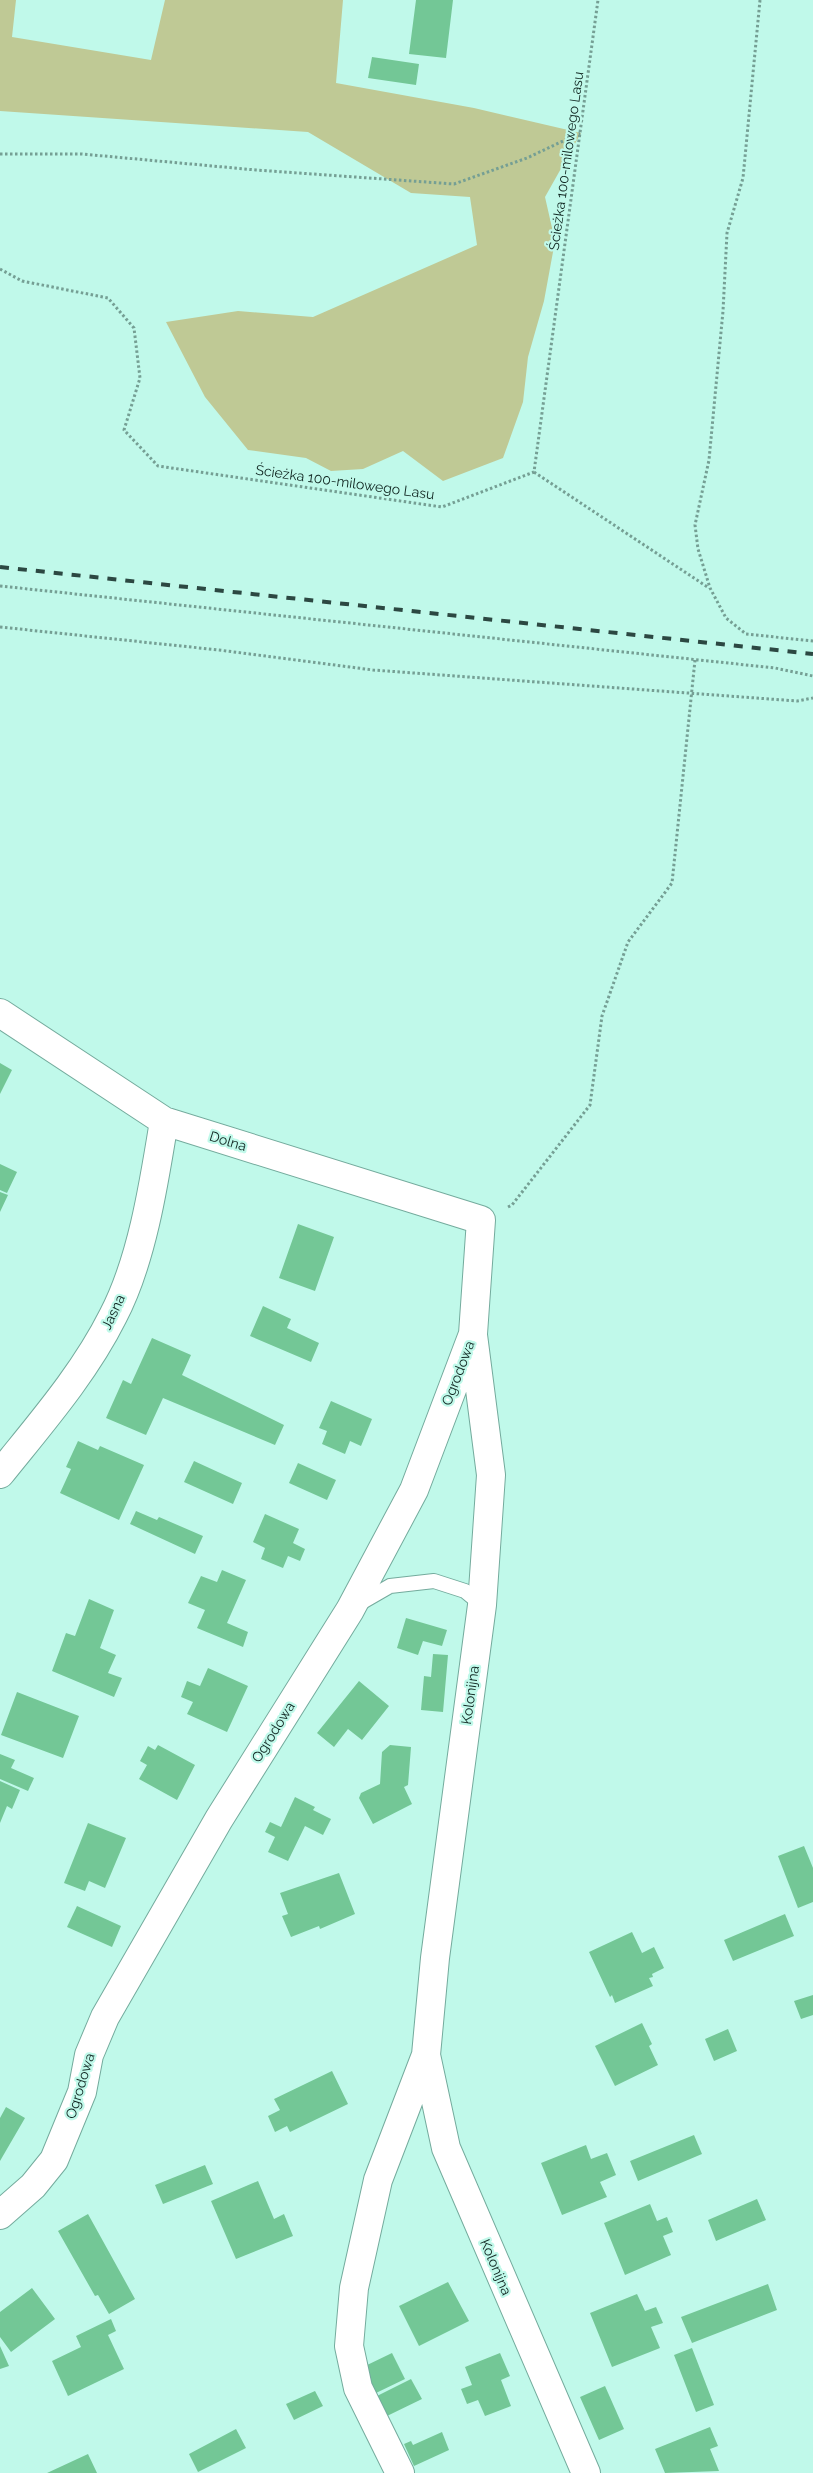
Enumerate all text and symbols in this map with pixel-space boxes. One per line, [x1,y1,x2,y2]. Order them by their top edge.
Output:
street label: Ścieżka 100-milowego Lasu [545,70,586,251]
street label: Ścieżka 100-milowego Lasu [255,461,436,502]
street label: Dolna [208,1128,248,1154]
street label: Jasna [98,1292,128,1332]
street label: Ogrodowa [438,1338,478,1408]
street label: Kolonijna [458,1665,482,1725]
street label: Ogrodowa [248,1699,298,1765]
street label: Ogrodowa [62,2051,98,2121]
street label: Kolonijna [477,2237,515,2297]

